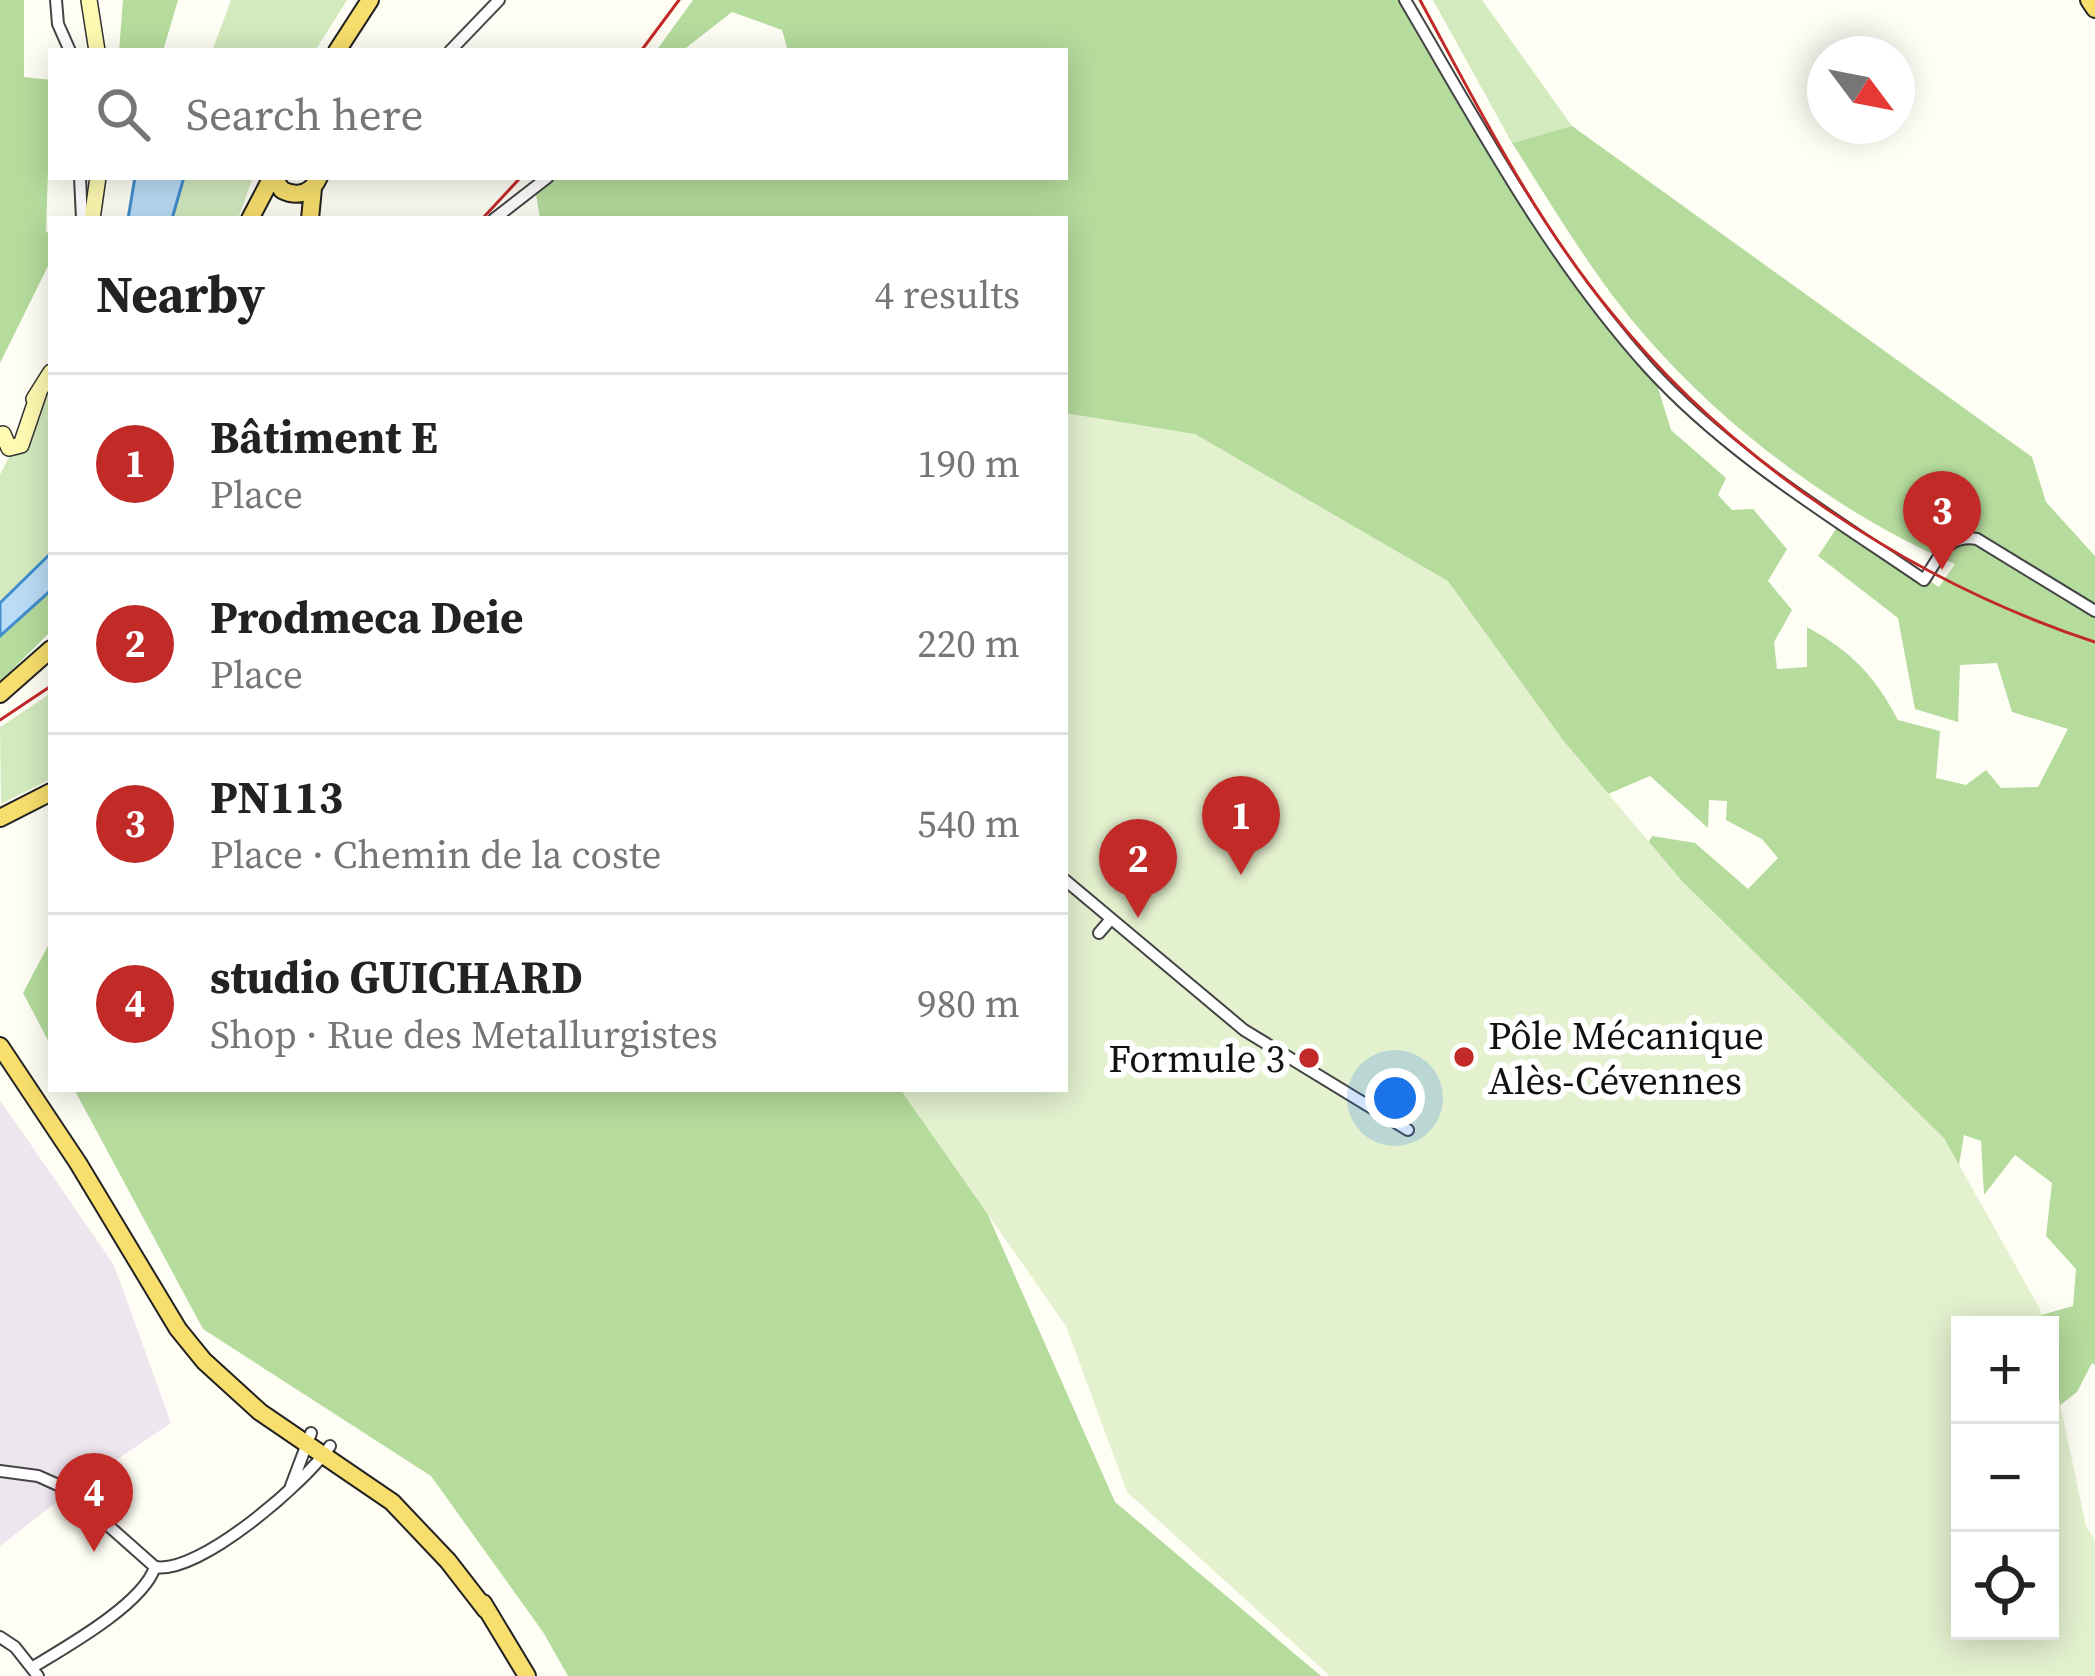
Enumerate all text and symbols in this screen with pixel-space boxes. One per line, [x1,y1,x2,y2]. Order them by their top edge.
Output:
north arrow [1807,36,1915,144]
search box [48,48,1068,180]
icon: search [90,81,156,147]
text: Search here [186,83,423,145]
text: Nearby [96,259,265,329]
text: 4 results [875,268,1020,321]
text: Bâtiment E [210,406,438,468]
text: 1 [124,437,146,490]
text: 190 m [917,437,1020,490]
text: Place [210,468,303,521]
pin: 3 [1903,471,1981,570]
text: Prodmeca Deie [210,586,523,648]
text: 2 [124,617,146,670]
text: 220 m [917,617,1020,670]
text: Place [210,648,303,701]
text: PN113 [210,766,343,828]
pin: 1 [1202,776,1280,875]
text: 3 [124,797,146,850]
text: 540 m [917,797,1020,850]
pin: 2 [1099,819,1177,918]
text: Place · Chemin de la coste [210,828,661,881]
text: studio GUICHARD [210,946,583,1008]
text: 4 [124,977,146,1030]
text: 980 m [917,977,1020,1030]
text: Shop · Rue des Metallurgistes [210,1008,718,1061]
place label: Pôle Mécanique Alès-Cévennes [1488,1009,1764,1107]
place label: Formule 3 [1108,1032,1285,1085]
marker: Pôle Mécanique Alès-Cévennes [1451,1044,1477,1070]
marker: Formule 3 [1296,1045,1322,1071]
your location [1365,1068,1425,1128]
map controls [1951,1316,2059,1640]
button: + [1951,1316,2059,1424]
button: − [1951,1424,2059,1532]
pin: 4 [55,1453,133,1552]
button: locate [1951,1532,2059,1640]

